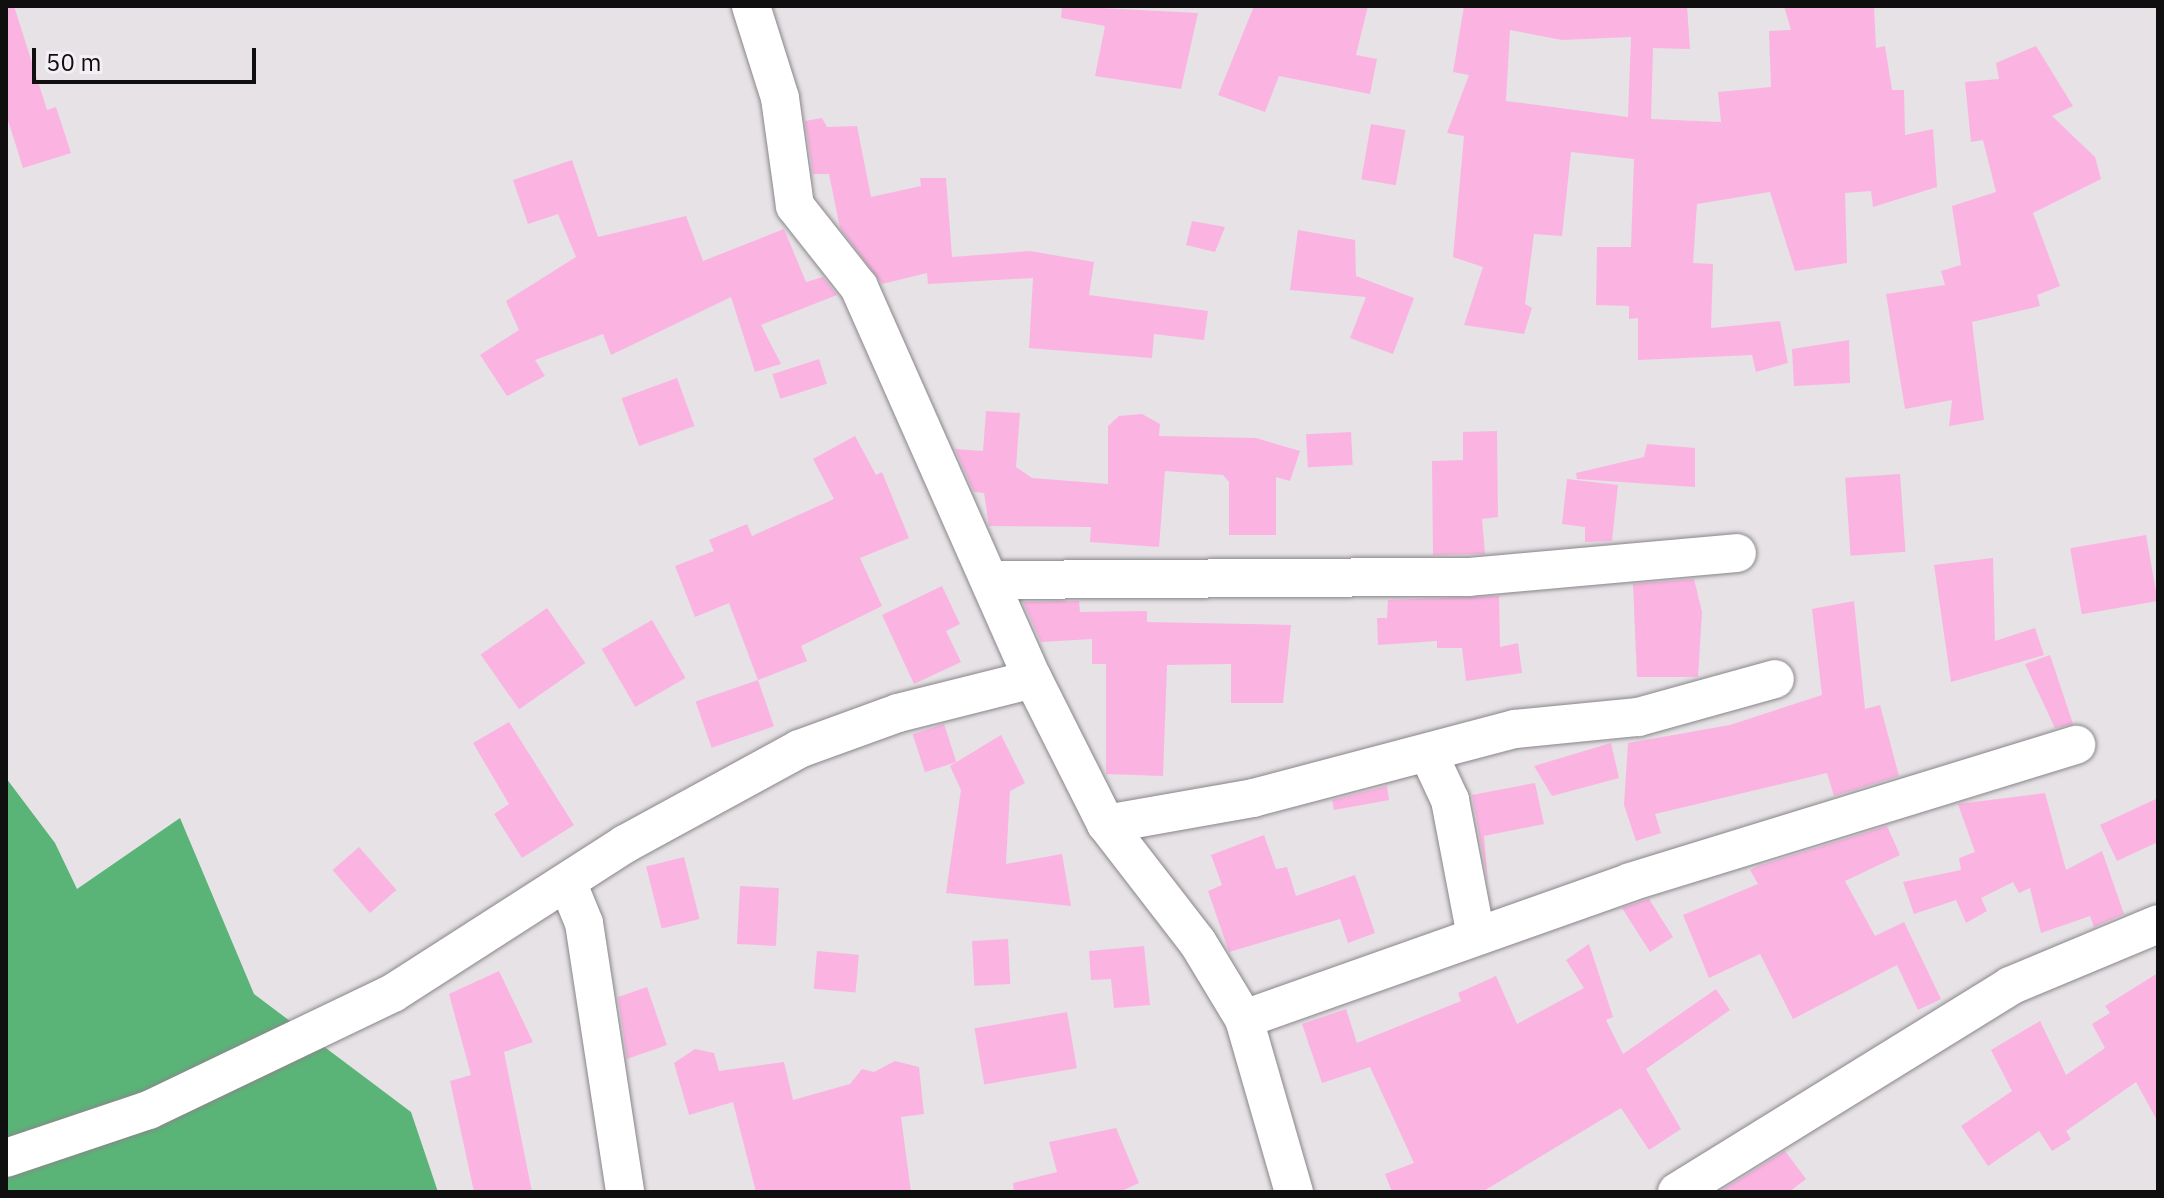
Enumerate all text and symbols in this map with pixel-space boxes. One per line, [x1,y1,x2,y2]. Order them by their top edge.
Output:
scale bar [36,32,260,82]
text: 50 m [46,46,101,78]

